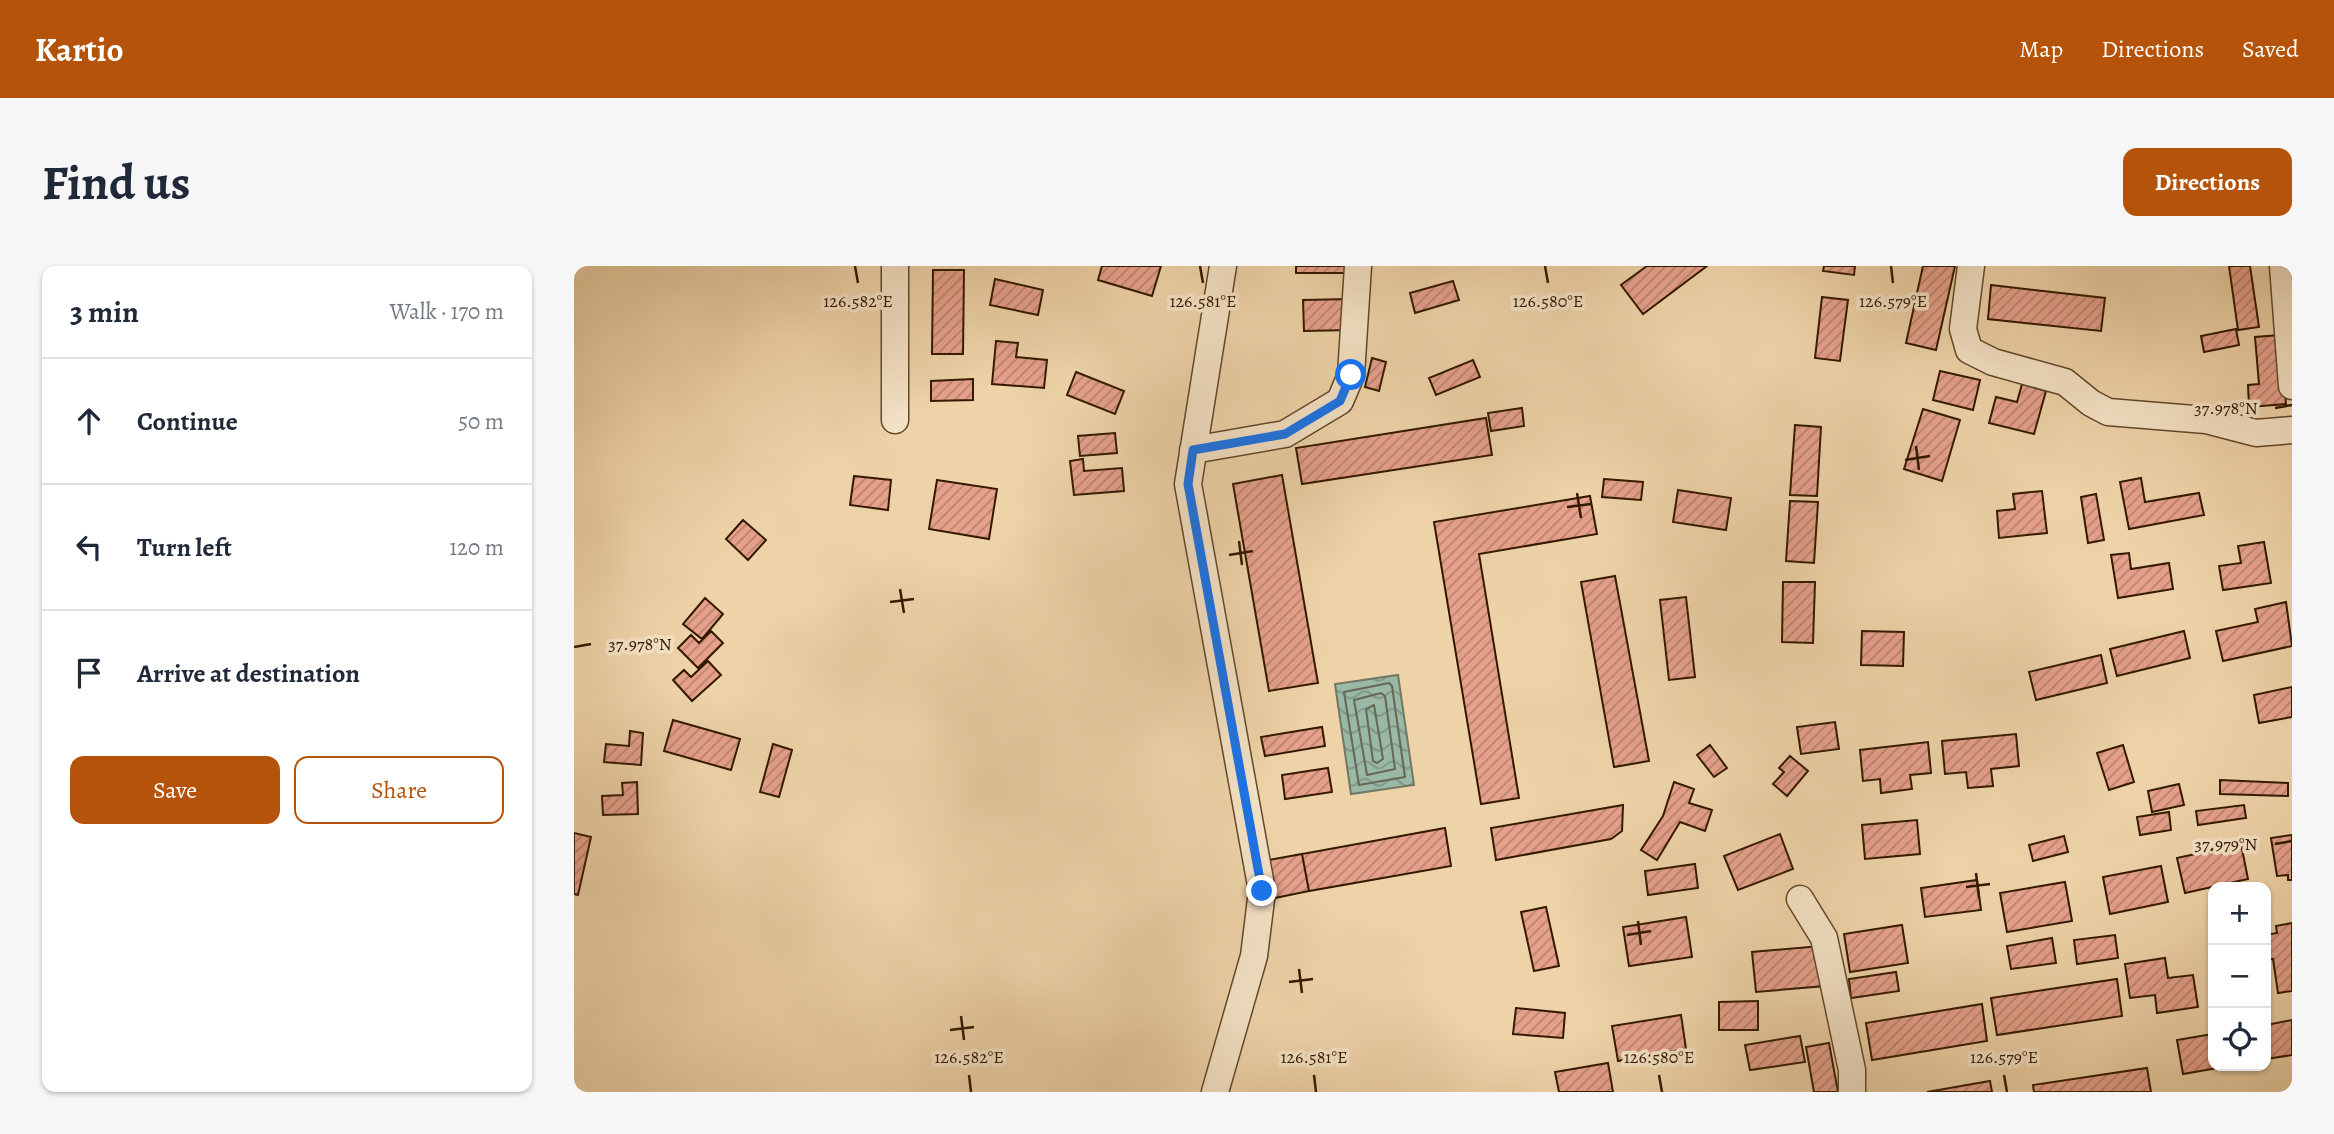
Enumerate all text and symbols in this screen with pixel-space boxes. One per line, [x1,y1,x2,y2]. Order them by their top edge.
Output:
text: Kartio [35,27,123,72]
text: Map [2019,33,2063,65]
text: Directions [2101,33,2204,65]
text: Saved [2242,33,2299,65]
button: Directions [2123,148,2292,216]
text: Find us [42,149,190,216]
text: 126.582°E [823,289,893,313]
text: 126.581°E [1169,289,1237,313]
text: 126.580°E [1513,289,1583,313]
text: 126.579°E [1859,289,1927,313]
text: 3 min [70,292,139,332]
text: Walk · 170 m [390,296,504,327]
route start [1335,359,1366,390]
text: 37.978°N [2194,396,2258,420]
icon: ahead [70,402,108,440]
text: Continue [137,404,238,439]
text: 50 m [458,406,504,437]
icon: left [70,528,108,566]
text: Turn left [137,530,232,565]
text: 120 m [449,532,504,563]
text: 37.978°N [608,632,672,656]
icon: arrive [70,654,108,692]
text: Arrive at destination [137,656,360,691]
button: Save [70,756,280,824]
button: Share [294,756,504,824]
text: 37.979°N [2195,832,2257,856]
route end [1246,875,1277,906]
map controls [2208,882,2271,1071]
button: + [2208,882,2271,945]
button: − [2208,945,2271,1008]
button: locate [2208,1008,2271,1071]
text: 126.582°E [934,1045,1004,1069]
text: 126.581°E [1280,1045,1348,1069]
text: 126.580°E [1624,1045,1694,1069]
text: 126.579°E [1970,1045,2038,1069]

